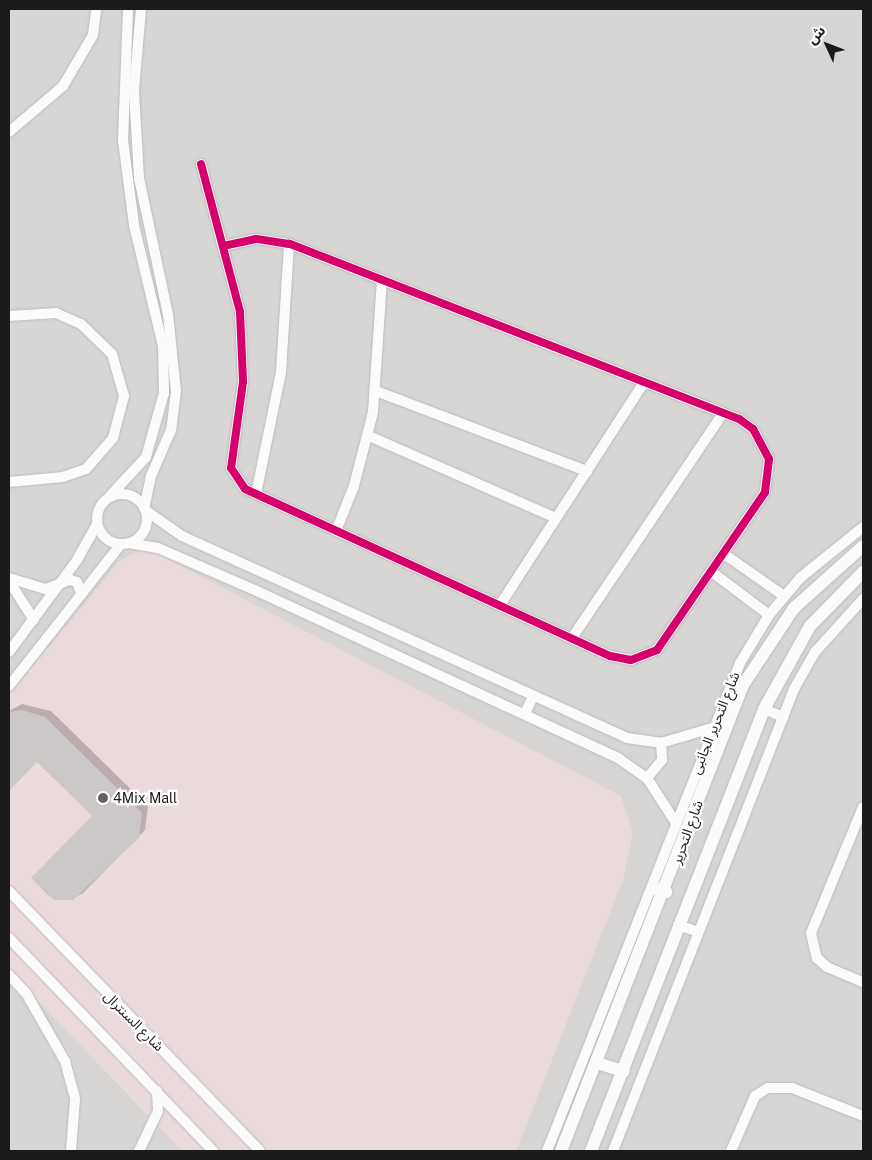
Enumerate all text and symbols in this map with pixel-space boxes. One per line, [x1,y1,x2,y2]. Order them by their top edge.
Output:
north arrow [802,20,852,70]
text: ش [804,22,828,47]
street label: شارع التحرير الجانبى [687,669,743,777]
place label: 4Mix Mall [113,790,177,806]
marker: 4Mix Mall [97,792,109,804]
street label: شارع التحرير [668,798,706,866]
street label: شارع السنترال [101,988,167,1054]

